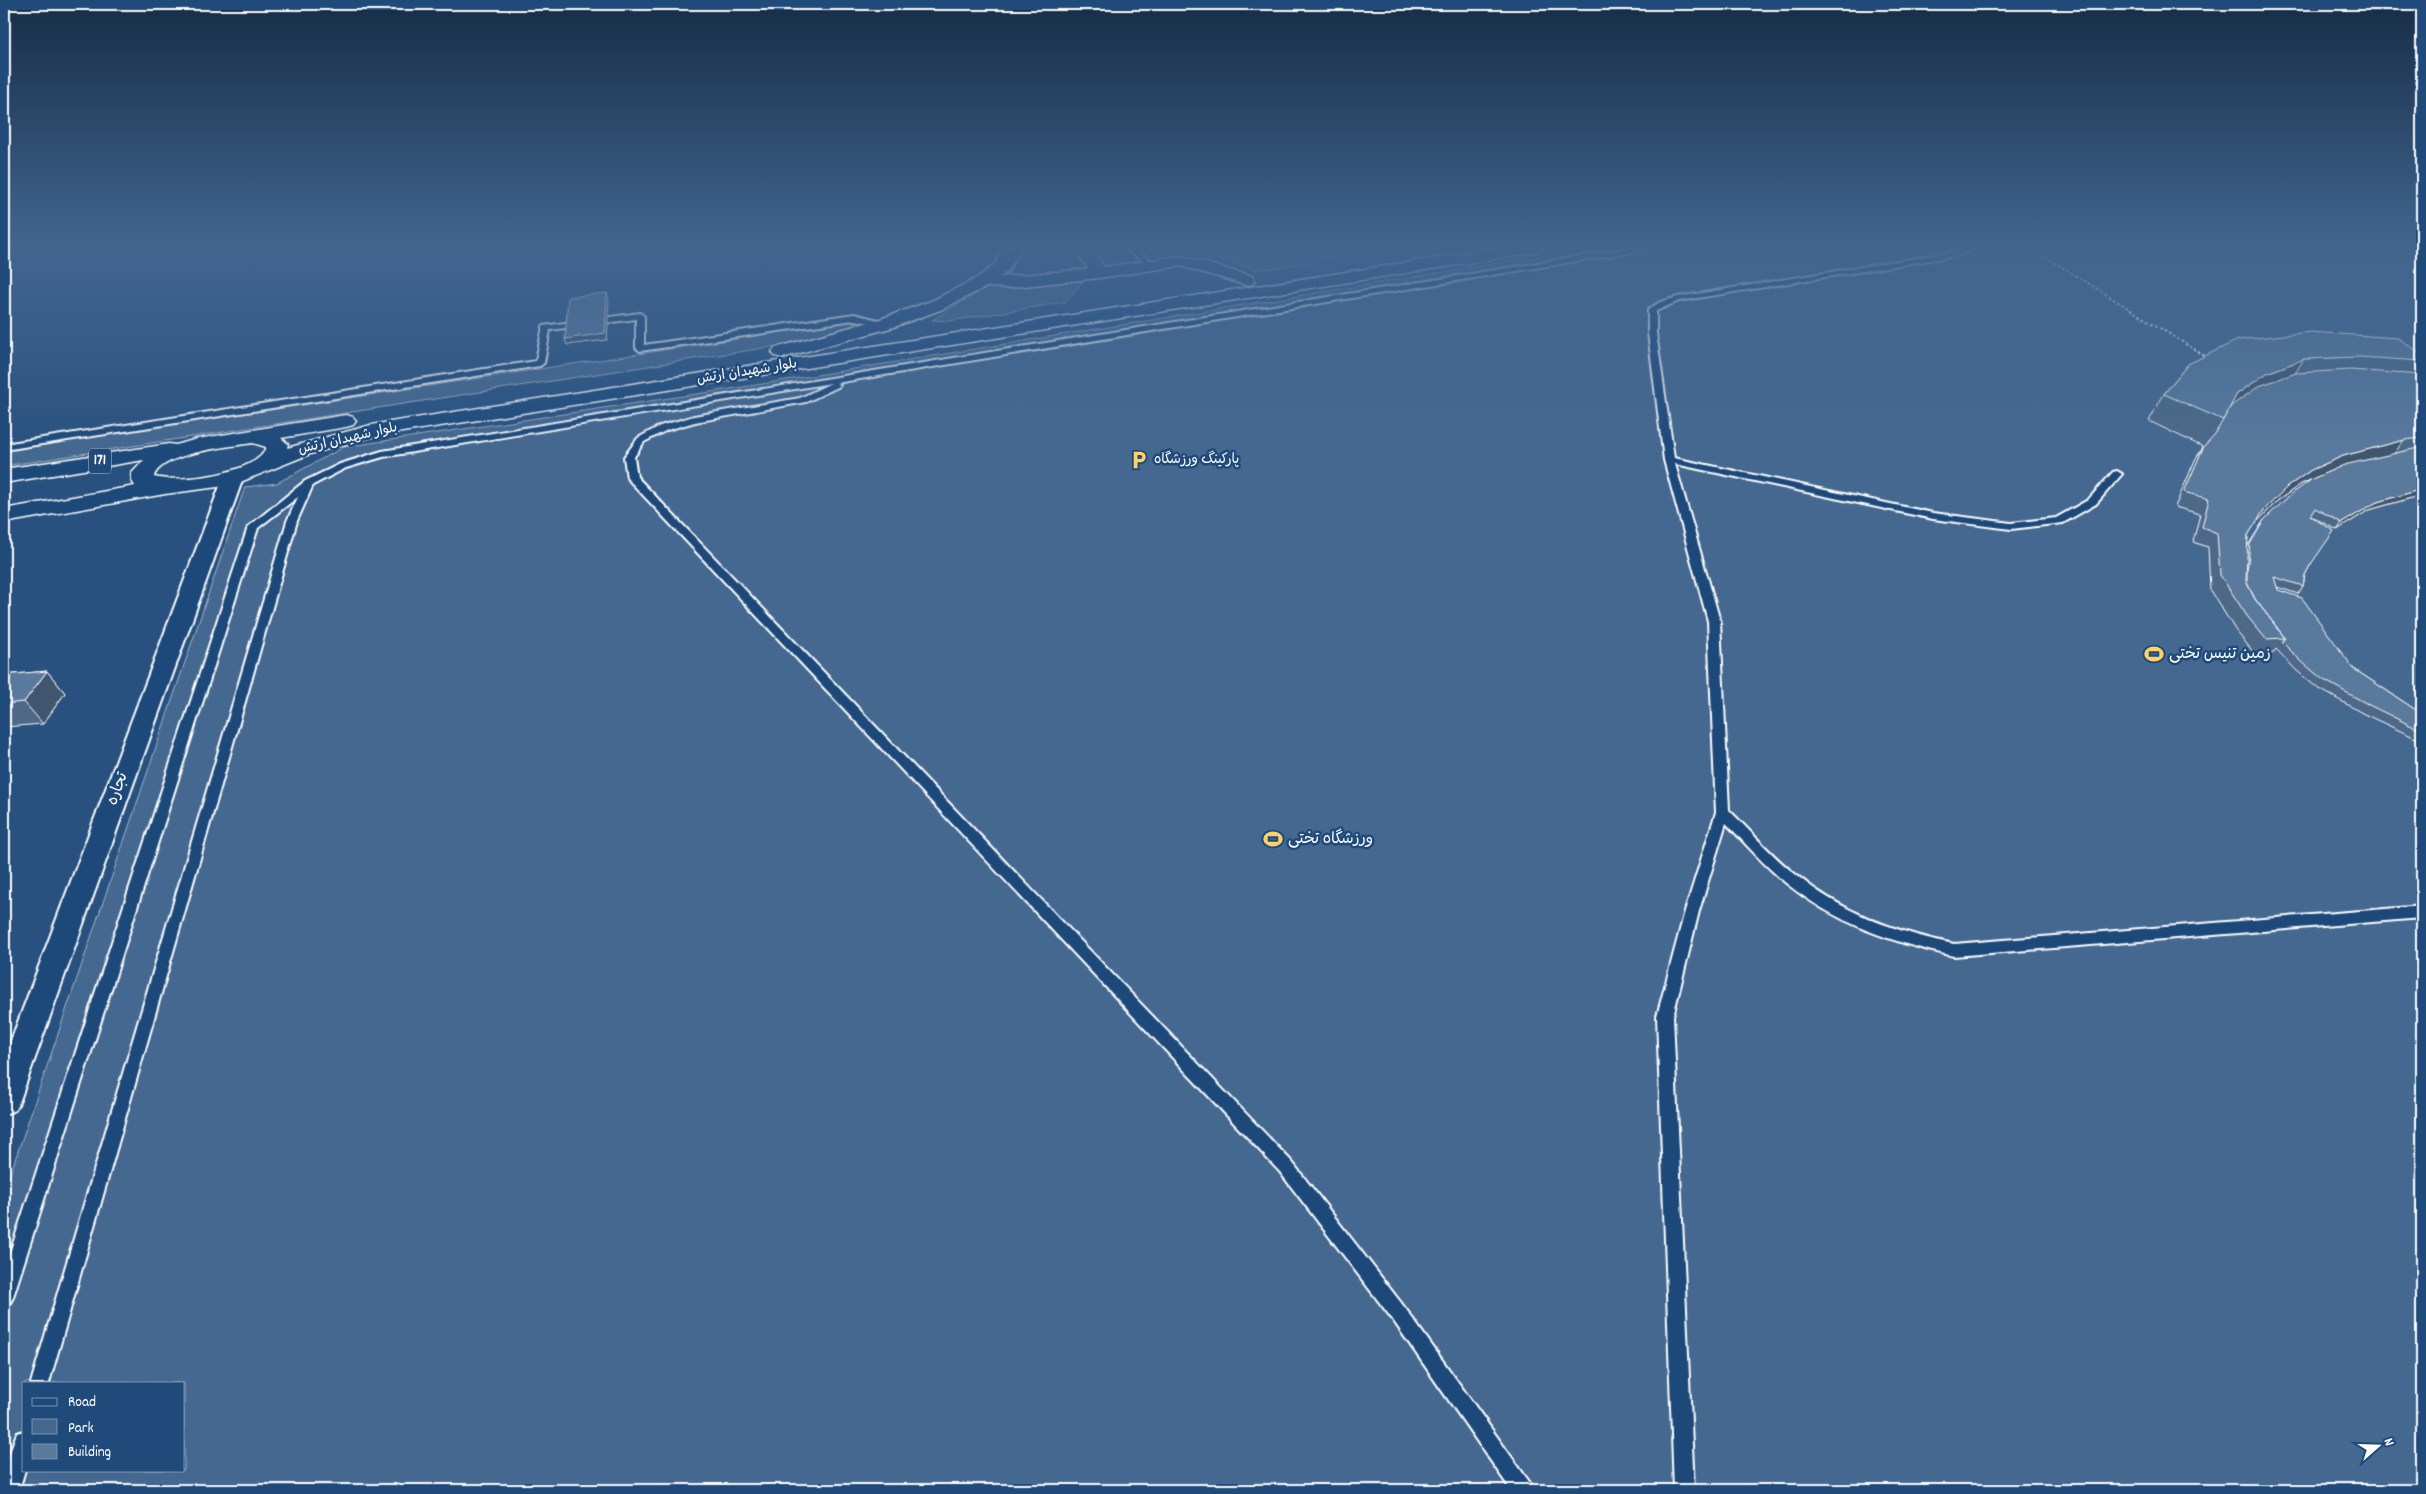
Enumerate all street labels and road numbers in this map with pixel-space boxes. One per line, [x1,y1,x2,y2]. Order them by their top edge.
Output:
street label: بلوار شهیدان ارتش [695,354,799,390]
street label: بلوار شهیدان ارتش [296,418,400,460]
road number: 171 [89,448,111,474]
street label: تجاره [101,769,135,809]

